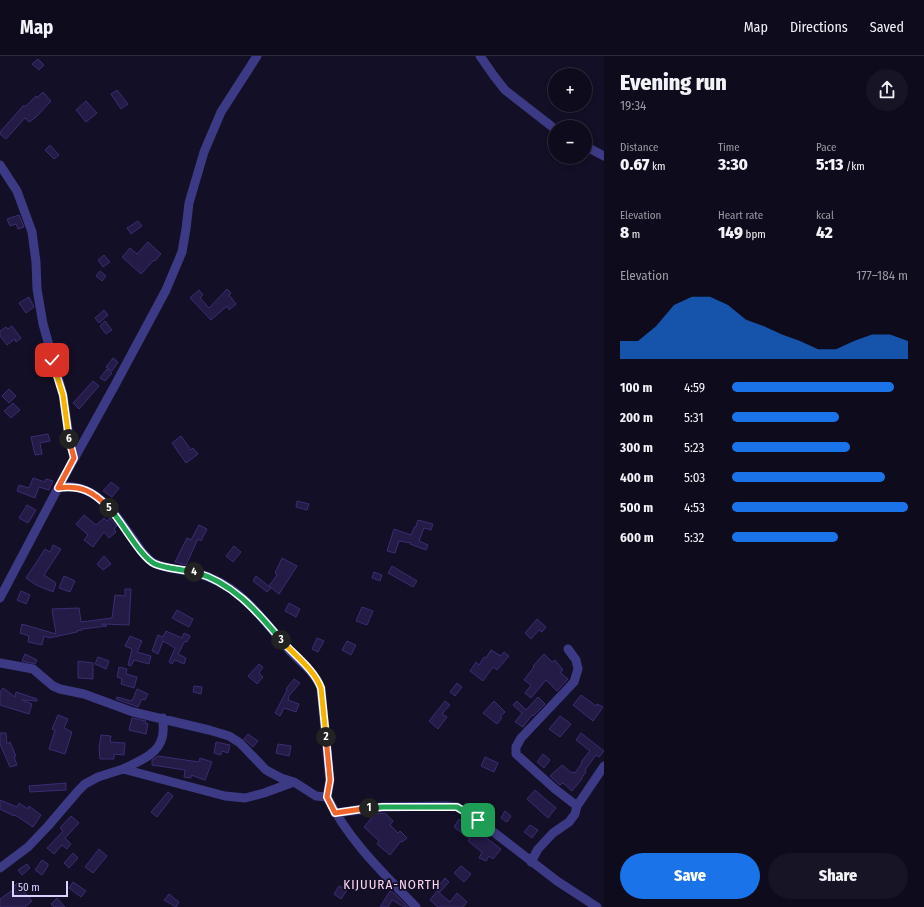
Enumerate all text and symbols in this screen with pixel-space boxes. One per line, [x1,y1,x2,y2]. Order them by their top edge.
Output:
text: Map [20,16,53,39]
text: Map [744,19,768,36]
text: Directions [790,19,848,36]
text: Saved [870,19,904,36]
map controls [548,68,592,164]
button: + [548,68,592,112]
text: Evening run [620,69,727,96]
button: share [866,69,908,111]
text: 19:34 [620,98,646,113]
button: − [548,120,592,164]
text: Distance [620,141,659,154]
text: Time [718,141,740,154]
text: Pace [816,141,837,154]
text: 0.67 [620,154,649,175]
text: 3:30 [718,154,748,175]
text: 5:13 [816,154,843,175]
text: km [649,160,665,173]
text: /km [843,160,865,173]
text: Elevation [620,209,661,222]
text: Heart rate [718,209,763,222]
text: kcal [816,209,834,222]
text: 8 [620,222,629,243]
text: 149 [718,222,743,243]
text: 42 [816,222,833,243]
text: m [629,228,640,241]
text: bpm [743,228,766,241]
text: Elevation [620,268,669,283]
text: 177–184 m [856,268,908,283]
pin [35,343,69,377]
icon: check [41,349,63,371]
text: 100 m [620,380,652,395]
text: 4:59 [684,380,705,395]
text: 200 m [620,410,653,425]
text: 5:31 [684,410,703,425]
pin: 6 [59,429,79,449]
text: 6 [66,432,72,445]
text: 300 m [620,440,653,455]
text: 5:23 [684,440,704,455]
text: 400 m [620,470,654,485]
text: 5:03 [684,470,705,485]
pin: 5 [99,498,119,518]
text: 500 m [620,500,653,515]
text: 4:53 [684,500,705,515]
text: 5 [106,501,112,514]
text: 600 m [620,530,654,545]
text: 5:32 [684,530,704,545]
pin: 4 [184,562,204,582]
text: 4 [191,565,197,578]
pin: 3 [271,630,291,650]
text: 3 [278,633,284,646]
pin: 2 [316,727,336,747]
text: 2 [323,730,329,743]
pin: 1 [359,798,379,818]
text: 1 [367,801,371,814]
pin [461,803,495,837]
icon: arrive [467,809,489,831]
button: Save [620,853,760,899]
button: Share [768,853,908,899]
district label: KIJUURA-NORTH [343,877,441,892]
scale bar [12,879,68,898]
text: 50 m [18,881,40,894]

